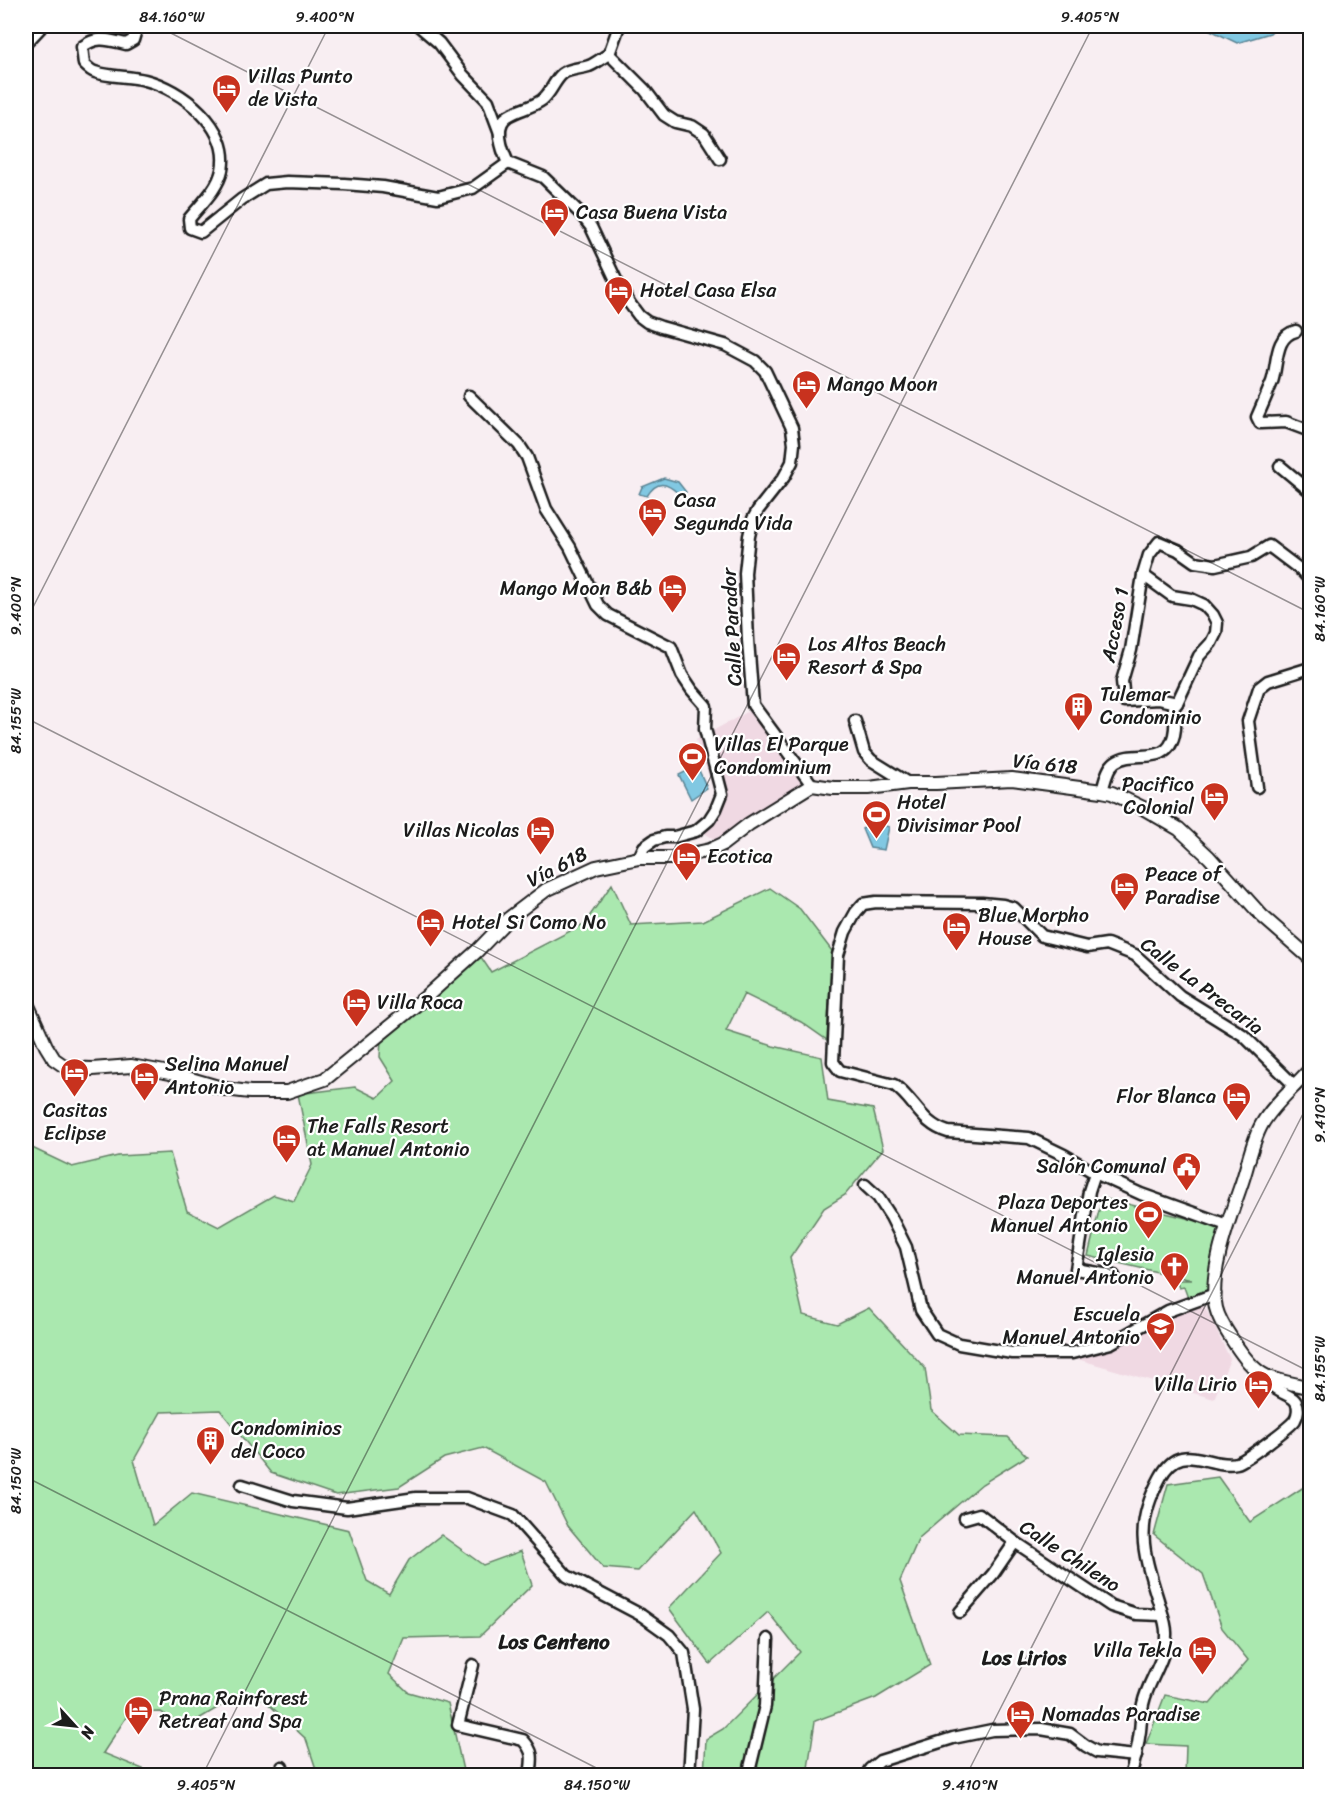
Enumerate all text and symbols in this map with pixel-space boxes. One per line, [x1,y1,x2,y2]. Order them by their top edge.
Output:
text: 84.160°W [139,4,205,30]
text: 9.400°N [296,4,355,30]
text: 9.405°N [1061,4,1120,30]
place label: Villas Punto de Vista [248,59,353,117]
hotel icon: Villas Punto de Vista [211,72,243,114]
place label: Casa Buena Vista [576,195,727,230]
hotel icon: Casa Buena Vista [539,196,571,238]
place label: Hotel Casa Elsa [640,273,777,308]
hotel icon: Hotel Casa Elsa [603,274,635,316]
place label: Mango Moon [827,367,938,402]
hotel icon: Mango Moon [790,368,822,410]
place label: Casa Segunda Vida [674,483,793,541]
hotel icon: Casa Segunda Vida [637,496,669,538]
street label: Calle Parador [711,565,753,687]
place label: Mango Moon B&b [500,571,652,606]
hotel icon: Mango Moon B&b [657,572,689,614]
text: 9.400°N [3,576,29,635]
text: 84.160°W [1307,576,1333,642]
street label: Acceso 1 [1090,585,1139,666]
place label: Los Altos Beach Resort & Spa [808,627,946,685]
hotel icon: Los Altos Beach Resort & Spa [771,640,803,682]
place label: Tulemar Condominio [1100,677,1201,735]
text: 84.155°W [3,688,29,754]
building icon: Tulemar Condominio [1063,690,1095,732]
place label: Villas El Parque Condominium [714,727,849,785]
sports icon: Villas El Parque Condominium [677,740,709,782]
street label: Vía 618 [1011,743,1079,785]
place label: Pacifico Colonial [1122,767,1194,825]
hotel icon: Pacifico Colonial [1199,780,1231,822]
place label: Hotel Divisimar Pool [897,785,1022,843]
sports icon: Hotel Divisimar Pool [860,798,892,840]
place label: Villas Nicolas [403,813,520,848]
hotel icon: Villas Nicolas [524,814,556,856]
street label: Vía 618 [520,837,594,897]
place label: Ecotica [707,839,773,874]
hotel icon: Ecotica [670,840,702,882]
place label: Peace of Paradise [1145,857,1223,915]
hotel icon: Peace of Paradise [1108,870,1140,912]
place label: Blue Morpho House [978,898,1089,956]
place label: Hotel Si Como No [452,905,606,940]
hotel icon: Hotel Si Como No [415,906,447,948]
hotel icon: Blue Morpho House [941,910,973,952]
street label: Calle La Precaria [1133,928,1271,1044]
place label: Villa Roca [377,985,463,1020]
hotel icon: Villa Roca [340,986,372,1028]
place label: Selina Manuel Antonio [164,1047,290,1105]
hotel icon: Casitas Eclipse [59,1056,91,1098]
hotel icon: Selina Manuel Antonio [128,1060,160,1102]
place label: Flor Blanca [1116,1079,1216,1114]
hotel icon: Flor Blanca [1221,1080,1253,1122]
text: 9.410°N [1307,1086,1333,1143]
place label: Casitas Eclipse [43,1093,108,1151]
place label: The Falls Resort at Manuel Antonio [307,1109,469,1167]
hotel icon: The Falls Resort at Manuel Antonio [270,1122,302,1164]
place label: Salón Comunal [1036,1149,1167,1184]
public building icon: Salón Comunal [1171,1150,1203,1192]
place label: Plaza Deportes Manuel Antonio [991,1185,1129,1243]
sports icon: Plaza Deportes Manuel Antonio [1133,1198,1165,1240]
place label: Iglesia Manuel Antonio [1017,1237,1154,1295]
church icon: Iglesia Manuel Antonio [1159,1250,1191,1292]
place label: Escuela Manuel Antonio [1003,1297,1140,1355]
school or university icon: Escuela Manuel Antonio [1145,1310,1177,1352]
text: 84.155°W [1307,1336,1333,1402]
place label: Villa Lirio [1154,1367,1237,1402]
hotel icon: Villa Lirio [1242,1368,1274,1410]
place label: Condominios del Coco [231,1411,342,1469]
building icon: Condominios del Coco [194,1424,226,1466]
text: 84.150°W [3,1448,29,1514]
street label: Calle Chileno [1012,1510,1128,1602]
district label: Los Centeno [498,1623,610,1661]
place label: Villa Tekla [1093,1633,1182,1668]
hotel icon: Villa Tekla [1187,1634,1219,1676]
district label: Los Lirios [982,1639,1067,1677]
place label: Prana Rainforest Retreat and Spa [159,1681,308,1739]
hotel icon: Prana Rainforest Retreat and Spa [122,1694,154,1736]
north arrow [45,1696,105,1756]
place label: Nomadas Paradise [1042,1697,1200,1732]
hotel icon: Nomadas Paradise [1005,1698,1037,1740]
text: N [72,1720,104,1745]
text: 9.405°N [177,1772,236,1798]
text: 84.150°W [564,1772,630,1798]
text: 9.410°N [942,1772,999,1798]

